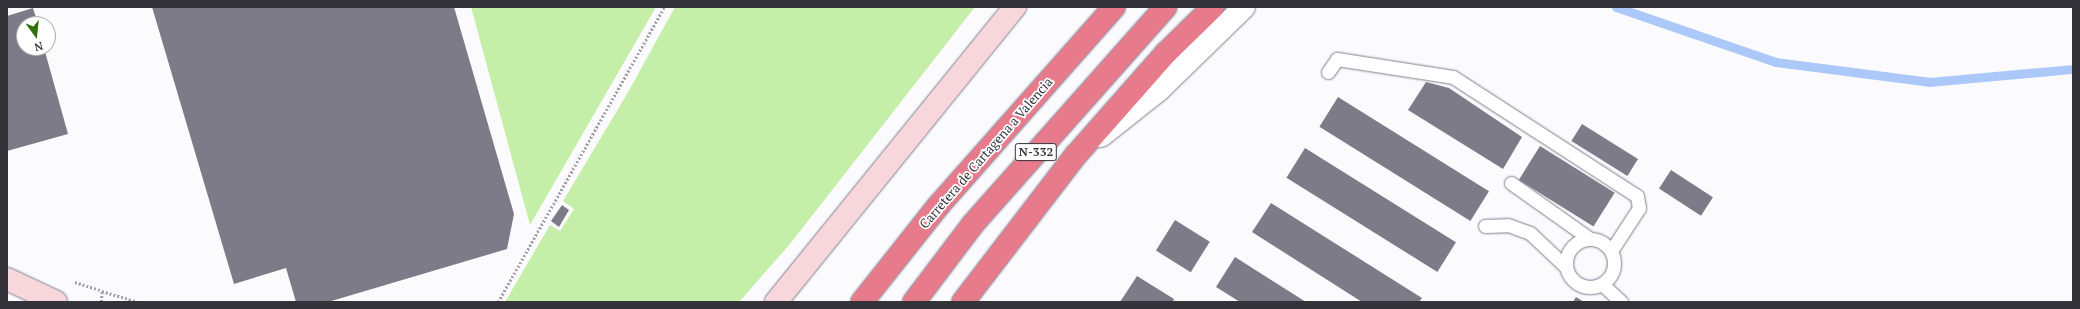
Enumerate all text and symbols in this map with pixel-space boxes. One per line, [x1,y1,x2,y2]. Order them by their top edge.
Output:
north arrow [16,16,56,56]
text: N [33,39,45,54]
street label: Carretera de Cartagena a Valencia [916,74,1056,232]
road number: N-332 [1014,142,1058,162]

